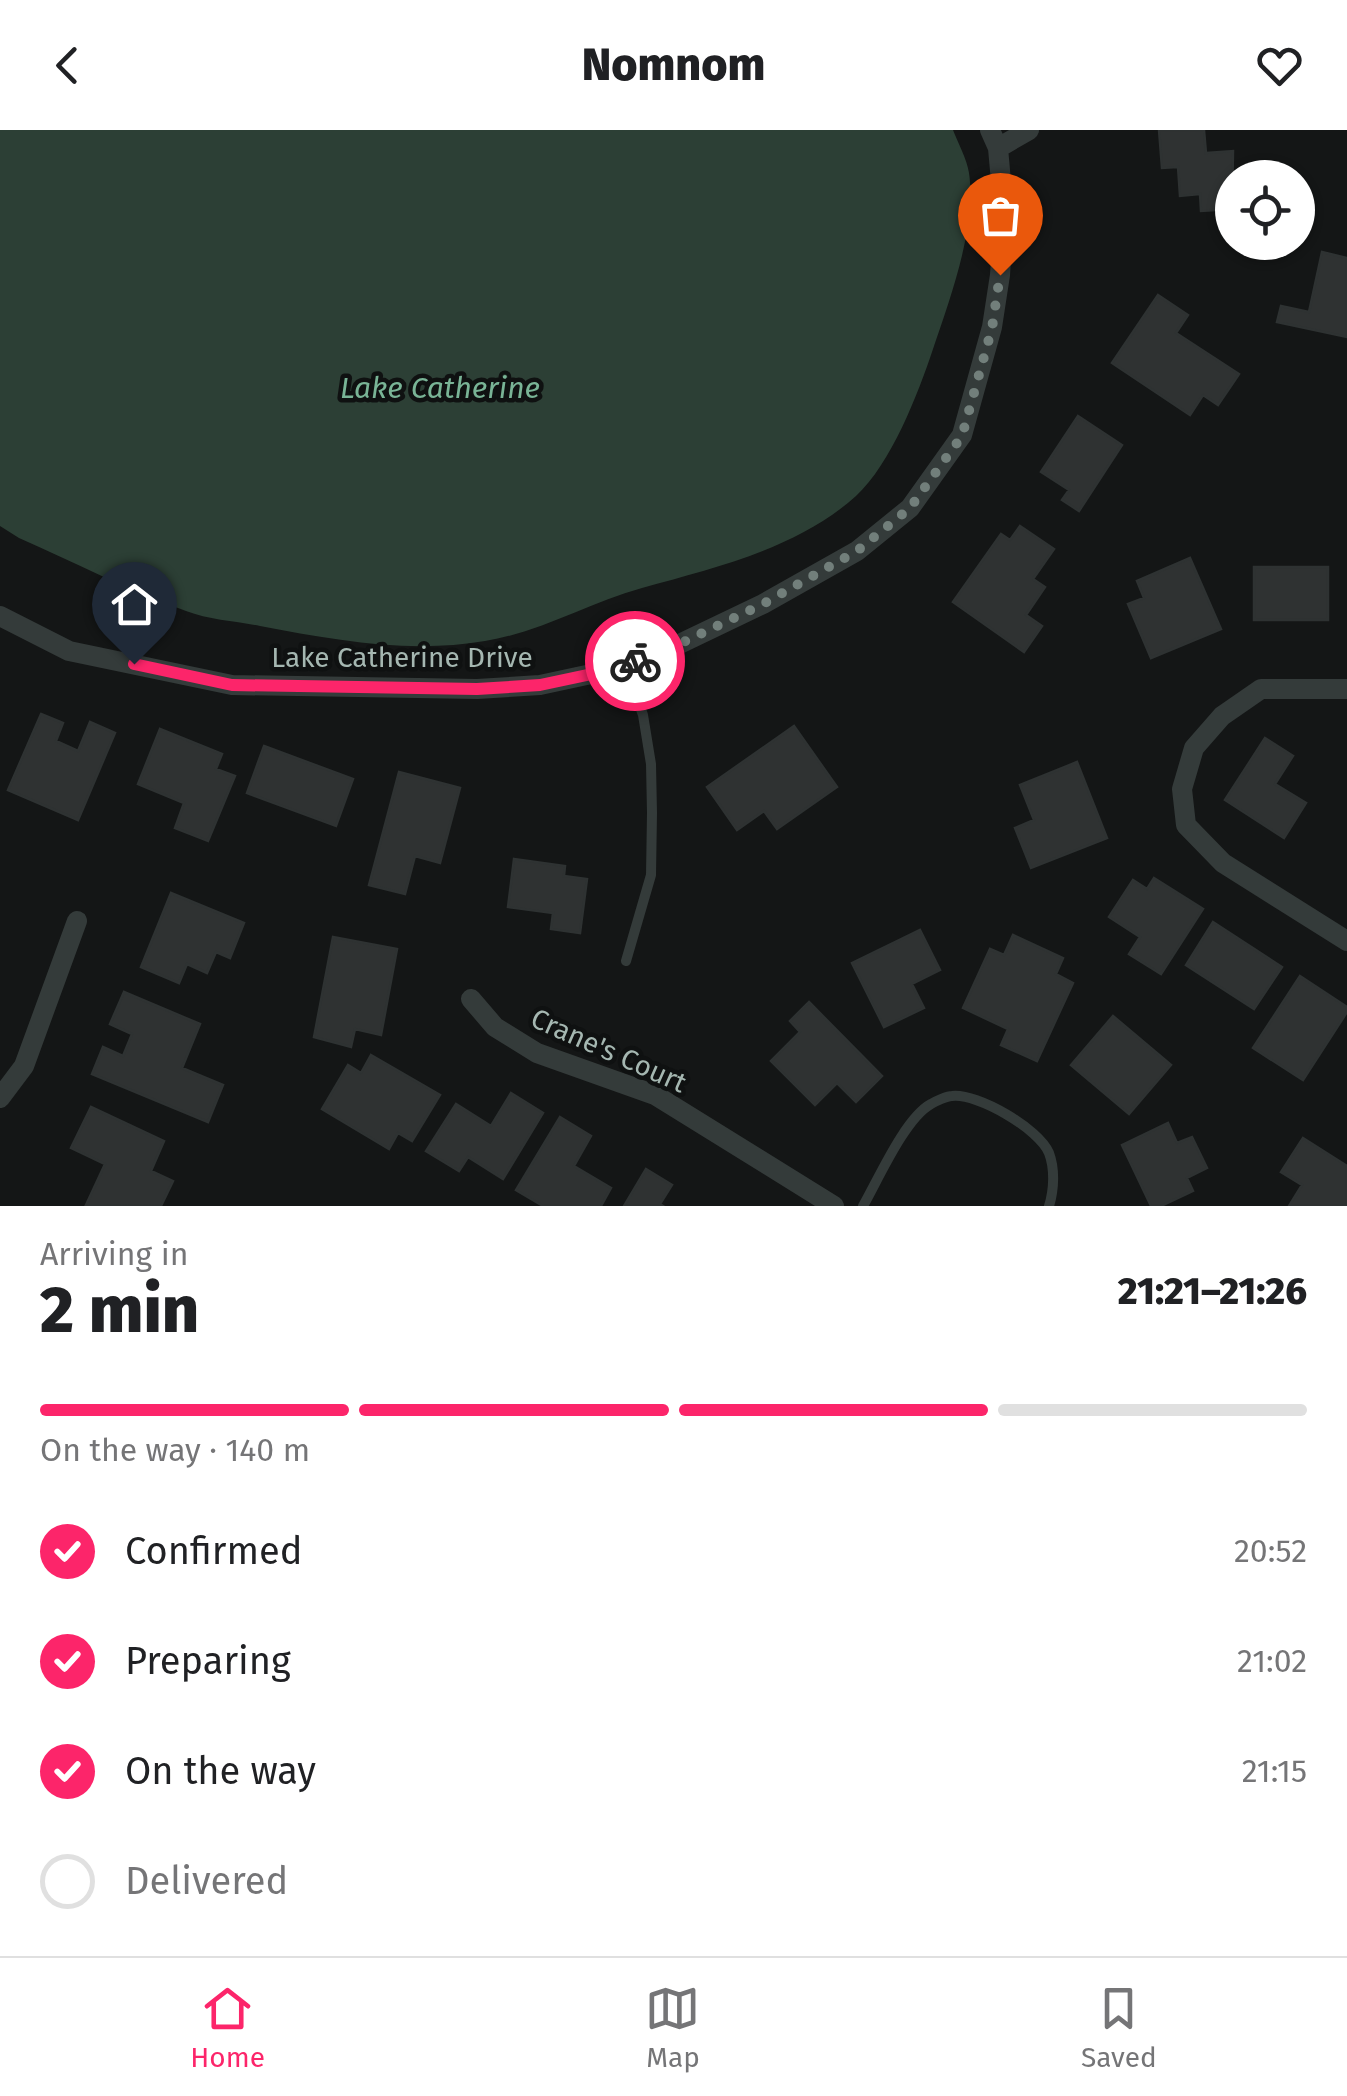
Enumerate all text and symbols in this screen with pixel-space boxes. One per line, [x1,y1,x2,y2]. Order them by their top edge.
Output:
icon: back [40,38,95,93]
text: Nomnom [582,38,765,92]
icon: heart [1252,38,1307,93]
map controls [1215,160,1315,260]
button: locate [1215,160,1315,260]
pin [958,173,1043,276]
icon: bag [973,188,1028,243]
water label: Lake Catherine [340,370,540,406]
pin [92,562,177,665]
icon: home [107,577,162,632]
courier [585,611,685,711]
icon: bike [608,634,663,689]
street label: Lake Catherine Drive [271,641,533,674]
street label: Crane's Court [526,1001,692,1100]
text: Arriving in [40,1235,188,1273]
text: 21:21–21:26 [1118,1268,1307,1314]
text: 2 min [40,1271,199,1349]
text: On the way · 140 m [40,1431,310,1469]
icon: check [40,1524,95,1579]
text: Confirmed [125,1528,303,1574]
text: 20:52 [1234,1532,1307,1570]
icon: check [40,1634,95,1689]
text: Preparing [125,1638,291,1684]
text: 21:02 [1237,1642,1307,1680]
icon: check [40,1744,95,1799]
text: On the way [125,1748,316,1794]
text: 21:15 [1242,1752,1307,1790]
text: Delivered [125,1858,288,1904]
tab: Home [190,1981,265,2074]
tab: Map [645,1981,700,2074]
tab: Saved [1081,1981,1157,2074]

